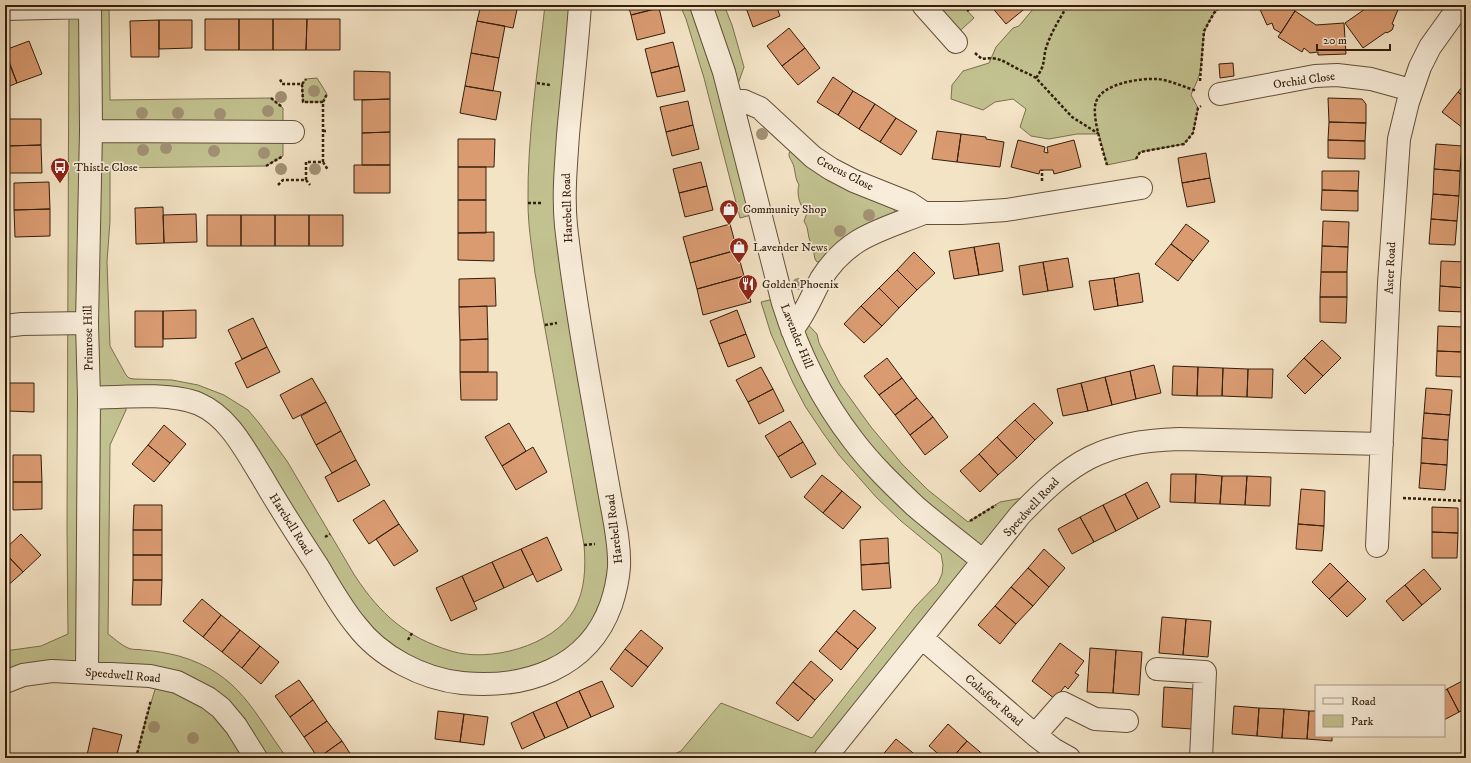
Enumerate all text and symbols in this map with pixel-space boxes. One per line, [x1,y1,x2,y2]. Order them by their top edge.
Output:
scale bar [1317,26,1390,52]
text: 20 m [1323,33,1347,48]
street label: Orchid Close [1272,69,1336,92]
street label: Crocus Close [814,153,876,194]
bus stop icon: Thistle Close [49,156,71,184]
place label: Thistle Close [74,160,138,175]
street label: Harebell Road [559,173,576,243]
shop icon: Community Shop [718,198,740,226]
place label: Community Shop [743,202,826,217]
shop icon: Lavender News [728,236,750,264]
place label: Lavender News [753,240,827,255]
street label: Aster Road [1382,241,1399,295]
restaurant icon: Golden Phoenix [737,273,759,301]
place label: Golden Phoenix [762,277,839,292]
street label: Lavender Hill [777,302,816,371]
street label: Primrose Hill [80,305,97,371]
street label: Speedwell Road [1000,475,1063,540]
street label: Harebell Road [266,491,315,558]
street label: Harebell Road [603,493,626,565]
street label: Speedwell Road [85,665,161,686]
street label: Coltsfoot Road [962,671,1026,730]
legend [1315,685,1445,737]
text: Road [1351,694,1376,709]
text: Park [1351,714,1373,729]

